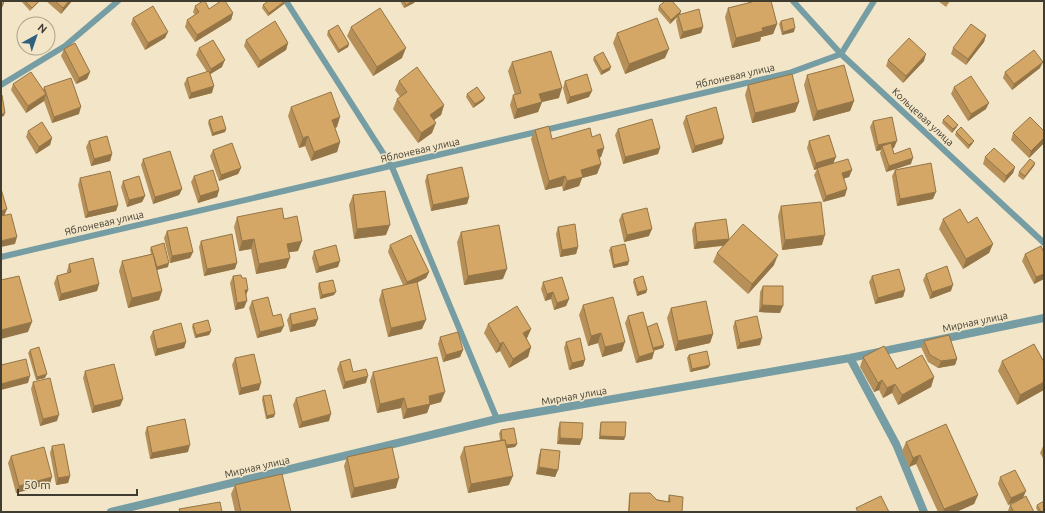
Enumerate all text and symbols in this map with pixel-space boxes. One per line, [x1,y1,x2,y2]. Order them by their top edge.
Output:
north arrow [16,16,56,56]
text: N [35,21,49,36]
street label: Яблоневая улица [694,62,776,90]
street label: Кольцевая улица [890,86,956,148]
street label: Яблоневая улица [379,136,461,164]
street label: Яблоневая улица [63,209,145,237]
street label: Мирная улица [941,310,1009,334]
street label: Мирная улица [540,385,608,407]
street label: Мирная улица [223,454,291,480]
scale bar [18,471,137,497]
text: 50 m [24,478,51,491]

